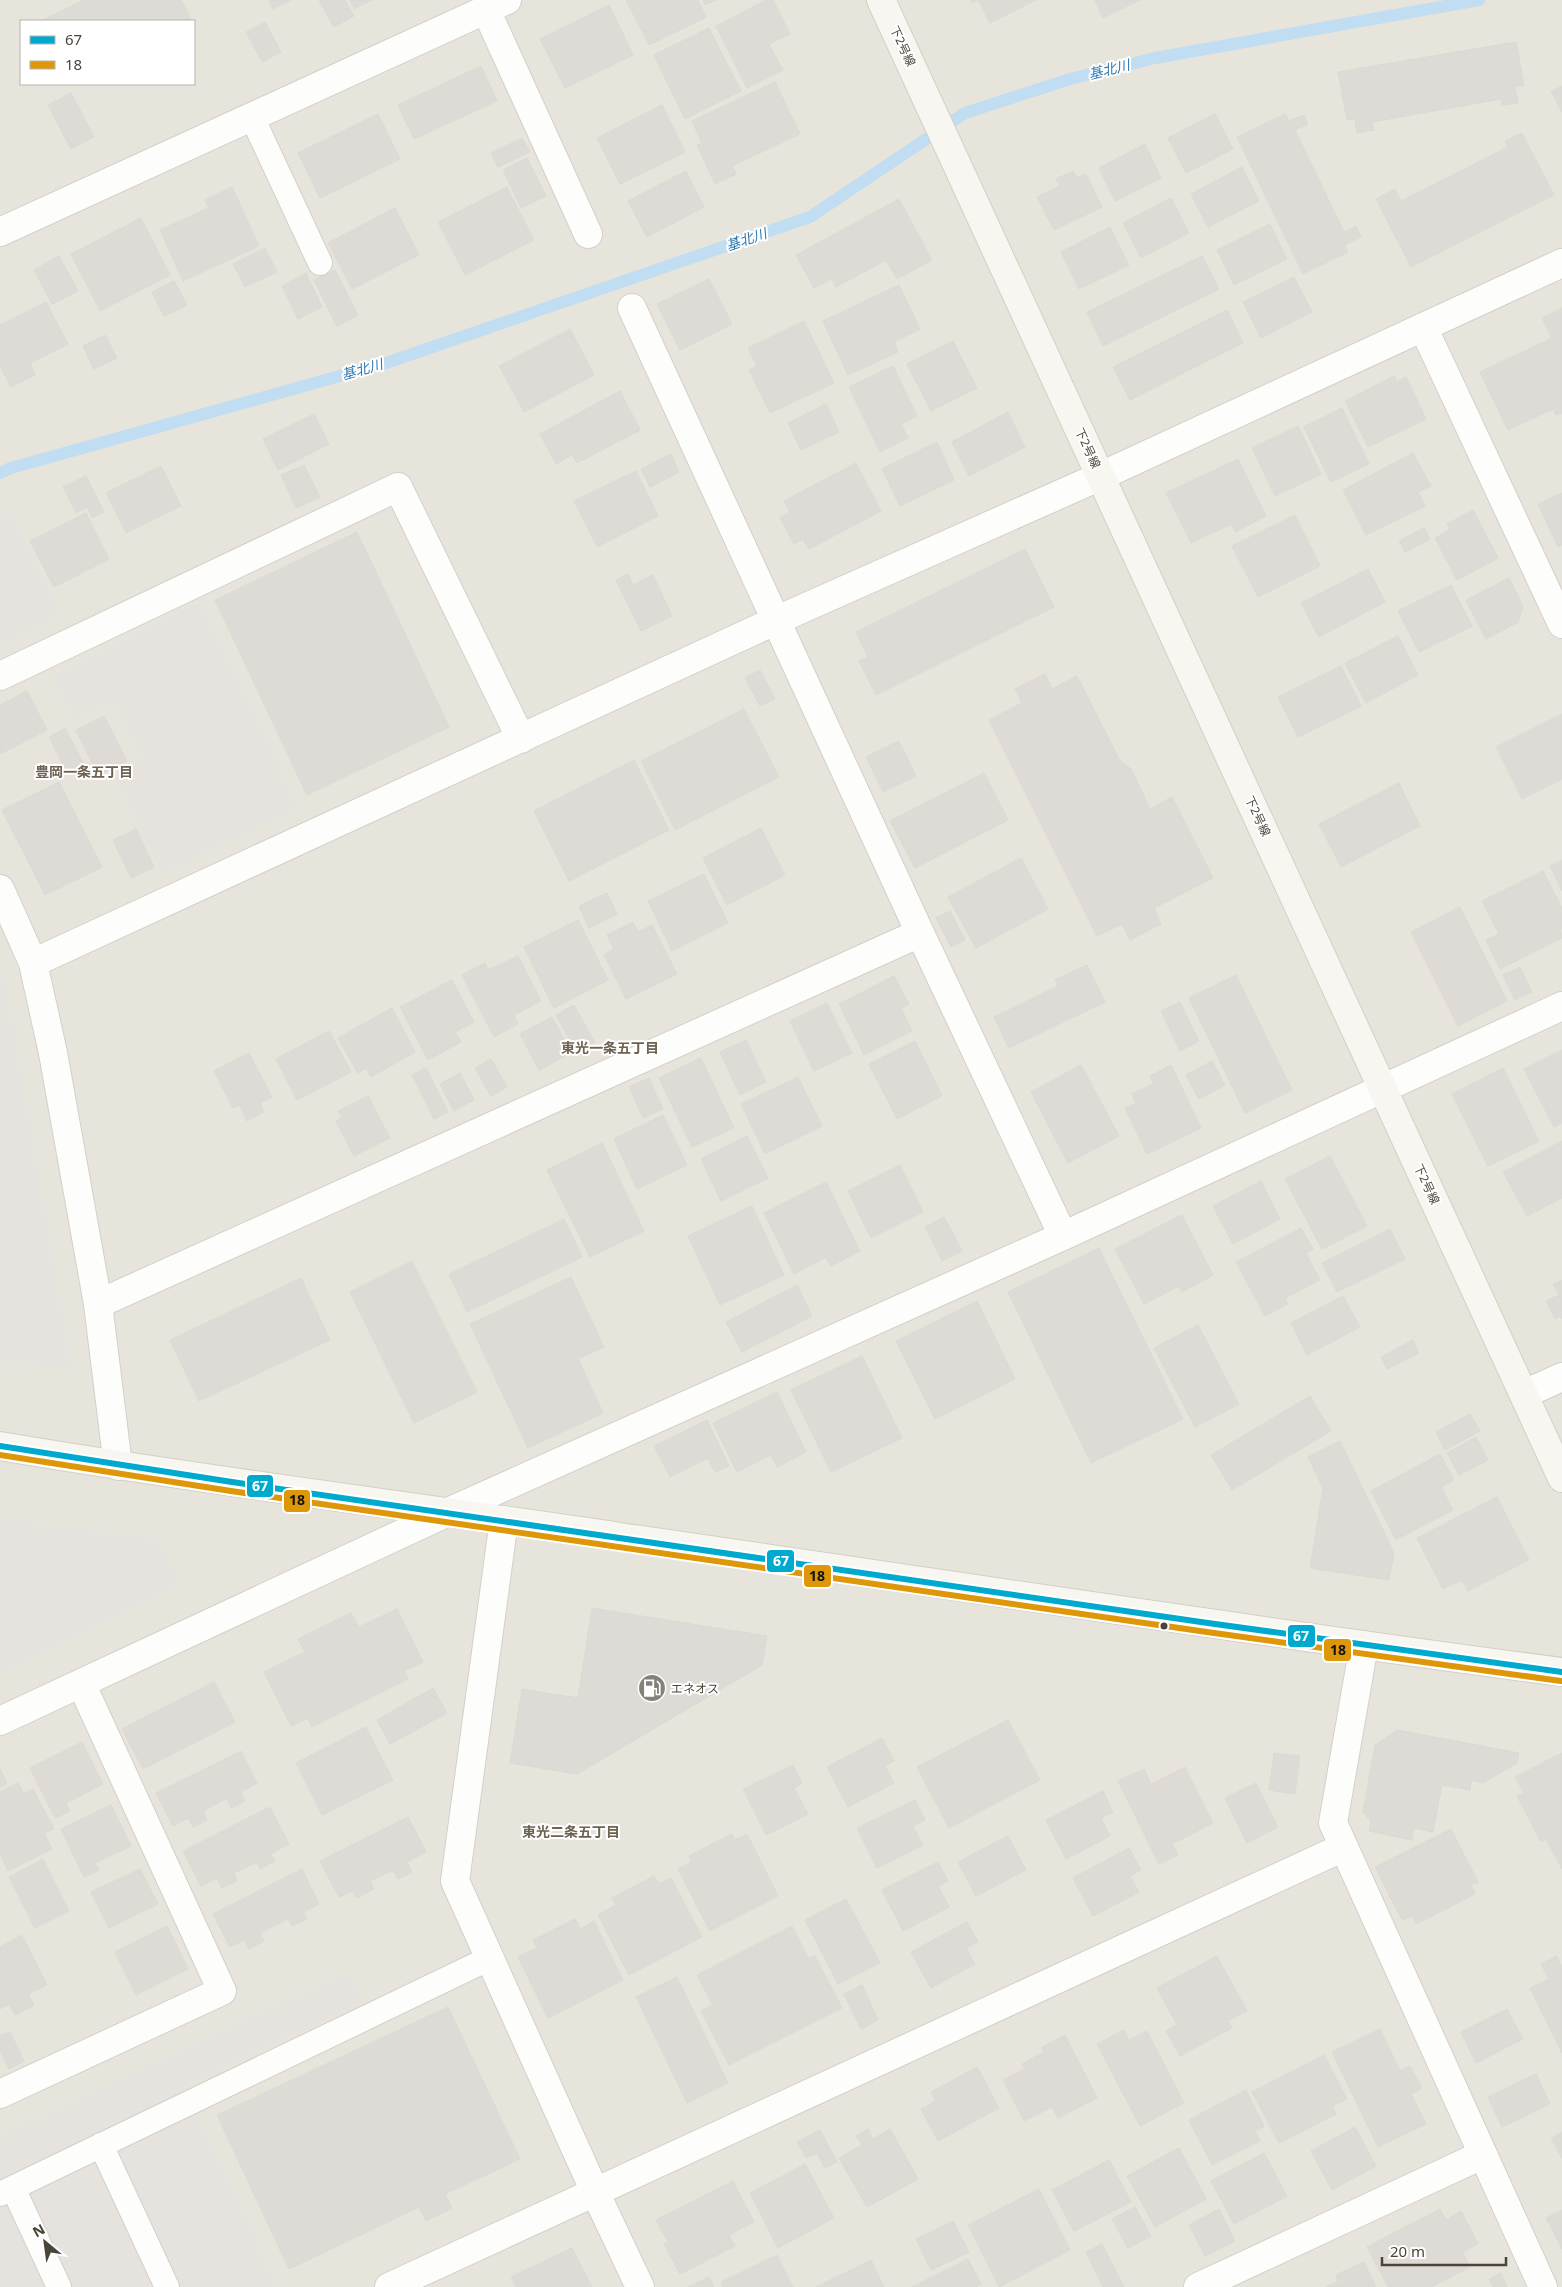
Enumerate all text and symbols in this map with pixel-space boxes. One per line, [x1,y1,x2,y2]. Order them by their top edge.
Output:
legend [20,20,195,85]
street label: 下2号線 [886,23,920,69]
text: 67 [65,29,82,49]
text: 18 [65,54,82,74]
water label: 基北川 [1086,54,1134,83]
water label: 基北川 [723,223,771,255]
water label: 基北川 [339,354,387,384]
street label: 下2号線 [1071,425,1105,471]
district label: 豊岡一条五丁目 [35,762,133,781]
street label: 下2号線 [1241,793,1275,839]
district label: 東光一条五丁目 [561,1038,659,1057]
street label: 下2号線 [1410,1161,1444,1207]
line badge: 67 [246,1474,274,1498]
text: 67 [252,1476,268,1495]
line badge: 18 [283,1489,311,1513]
text: 18 [289,1490,305,1509]
line badge: 67 [766,1549,795,1573]
text: 67 [773,1551,789,1570]
line badge: 18 [803,1564,832,1588]
text: 18 [809,1566,825,1585]
unlabelled marker [1159,1621,1169,1631]
line badge: 67 [1287,1624,1316,1648]
text: 67 [1293,1626,1309,1645]
line badge: 18 [1323,1638,1352,1662]
text: 18 [1330,1640,1346,1659]
fuel station icon: エネオス [637,1673,667,1703]
place label: エネオス [671,1680,719,1697]
district label: 東光二条五丁目 [522,1822,620,1841]
north arrow [20,2217,70,2267]
text: N [29,2219,48,2241]
scale bar [1382,2234,1506,2266]
text: 20 m [1390,2241,1425,2261]

